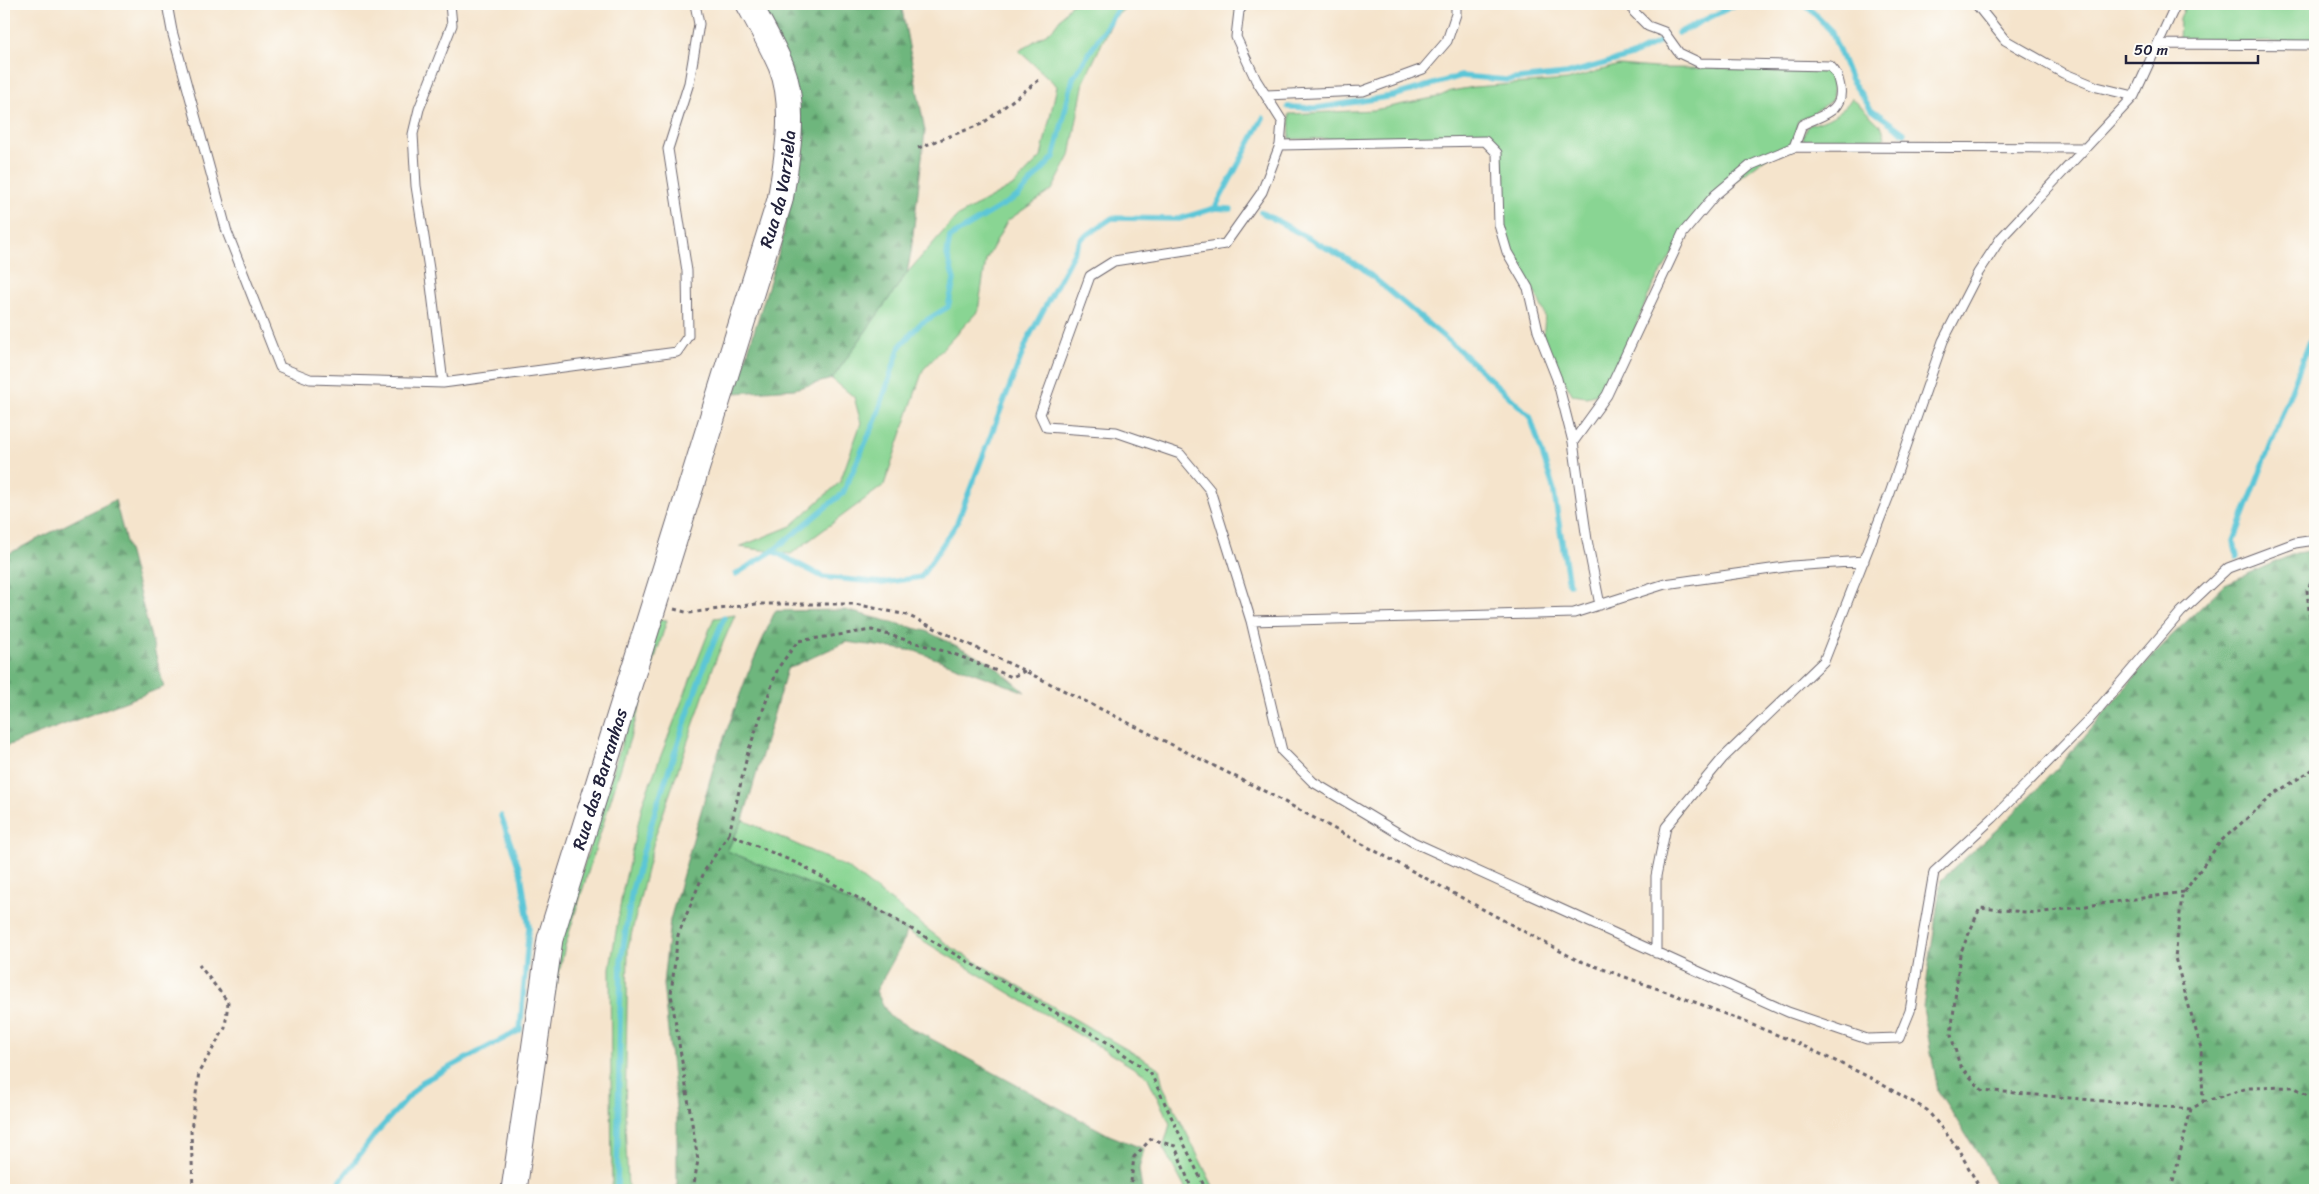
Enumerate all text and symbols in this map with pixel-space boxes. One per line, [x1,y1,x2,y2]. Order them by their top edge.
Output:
scale bar [2126,32,2259,64]
text: 50 m [2134,37,2169,63]
street label: Rua da Varziela [750,129,805,252]
street label: Rua das Barranhas [563,704,637,854]

